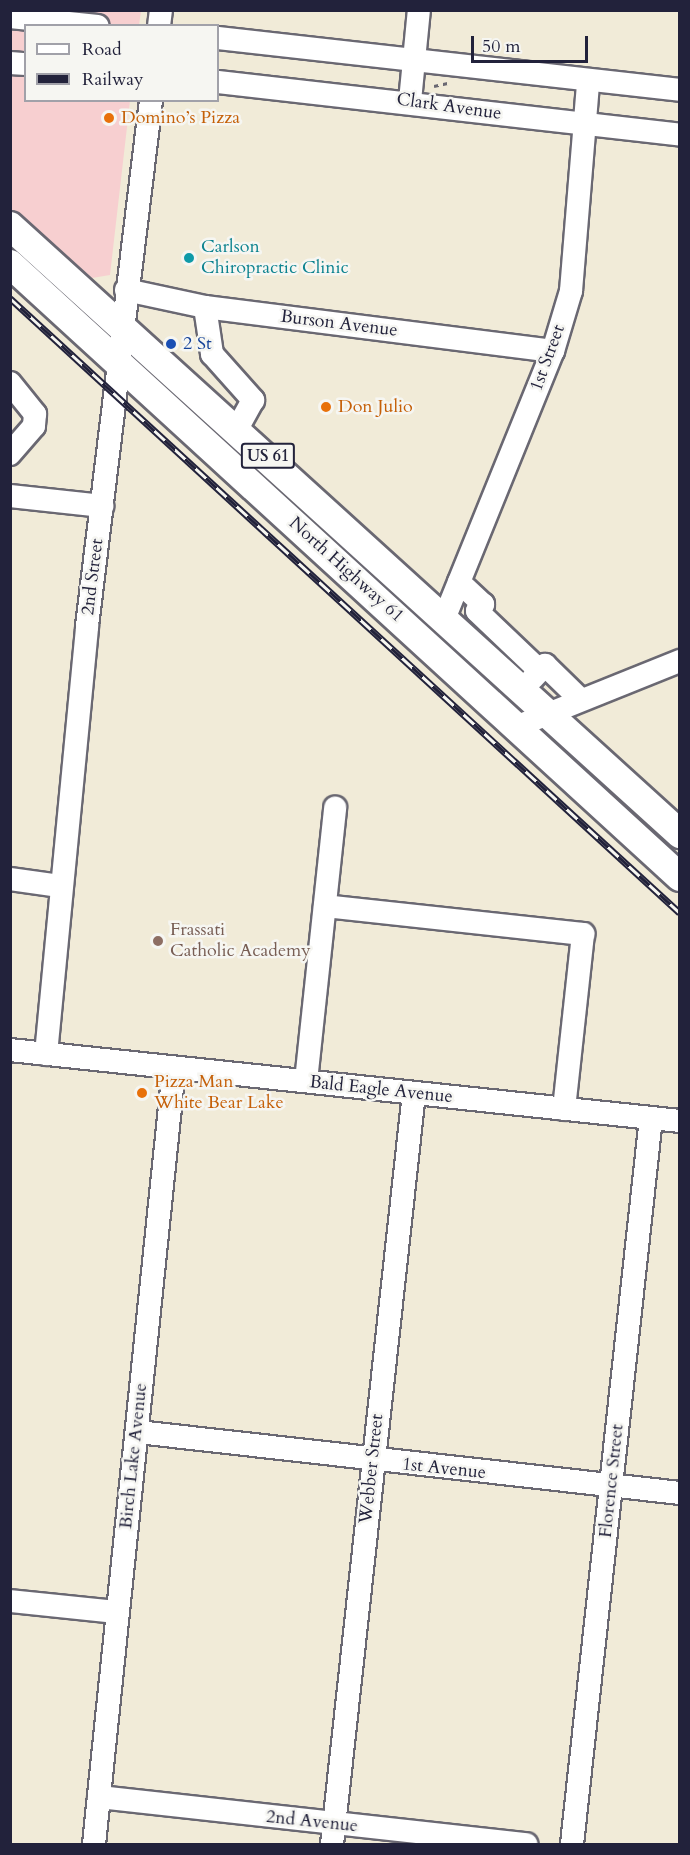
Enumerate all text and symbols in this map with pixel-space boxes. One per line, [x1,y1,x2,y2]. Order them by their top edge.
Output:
legend [24,24,219,102]
scale bar [474,24,591,62]
text: 50 m [482,34,521,59]
text: Road [82,37,122,62]
text: Railway [82,67,144,92]
street label: Clark Avenue [395,89,503,125]
place label: Domino’s Pizza [121,107,240,129]
marker: Domino’s Pizza [102,111,116,125]
place label: Carlson Chiropractic Clinic [201,237,349,280]
marker: Carlson Chiropractic Clinic [182,251,196,265]
street label: Burson Avenue [279,306,399,342]
street label: 1st Street [526,322,570,394]
place label: 2 St [183,333,212,355]
marker: 2 St [164,337,178,351]
place label: Don Julio [338,396,413,418]
marker: Don Julio [319,400,333,414]
road number: US 61 [240,443,296,469]
street label: North Highway 61 [284,513,408,627]
street label: 2nd Street [78,537,108,617]
place label: Frassati Catholic Academy [170,920,311,962]
marker: Frassati Catholic Academy [151,934,165,948]
place label: Pizza Man White Bear Lake [154,1072,284,1114]
street label: Bald Eagle Avenue [308,1072,454,1108]
marker: Pizza Man White Bear Lake [135,1086,149,1100]
street label: Birch Lake Avenue [116,1382,152,1530]
street label: Webber Street [355,1413,389,1525]
street label: Florence Street [595,1423,629,1539]
street label: 1st Avenue [401,1454,487,1484]
street label: 2nd Avenue [265,1806,359,1838]

